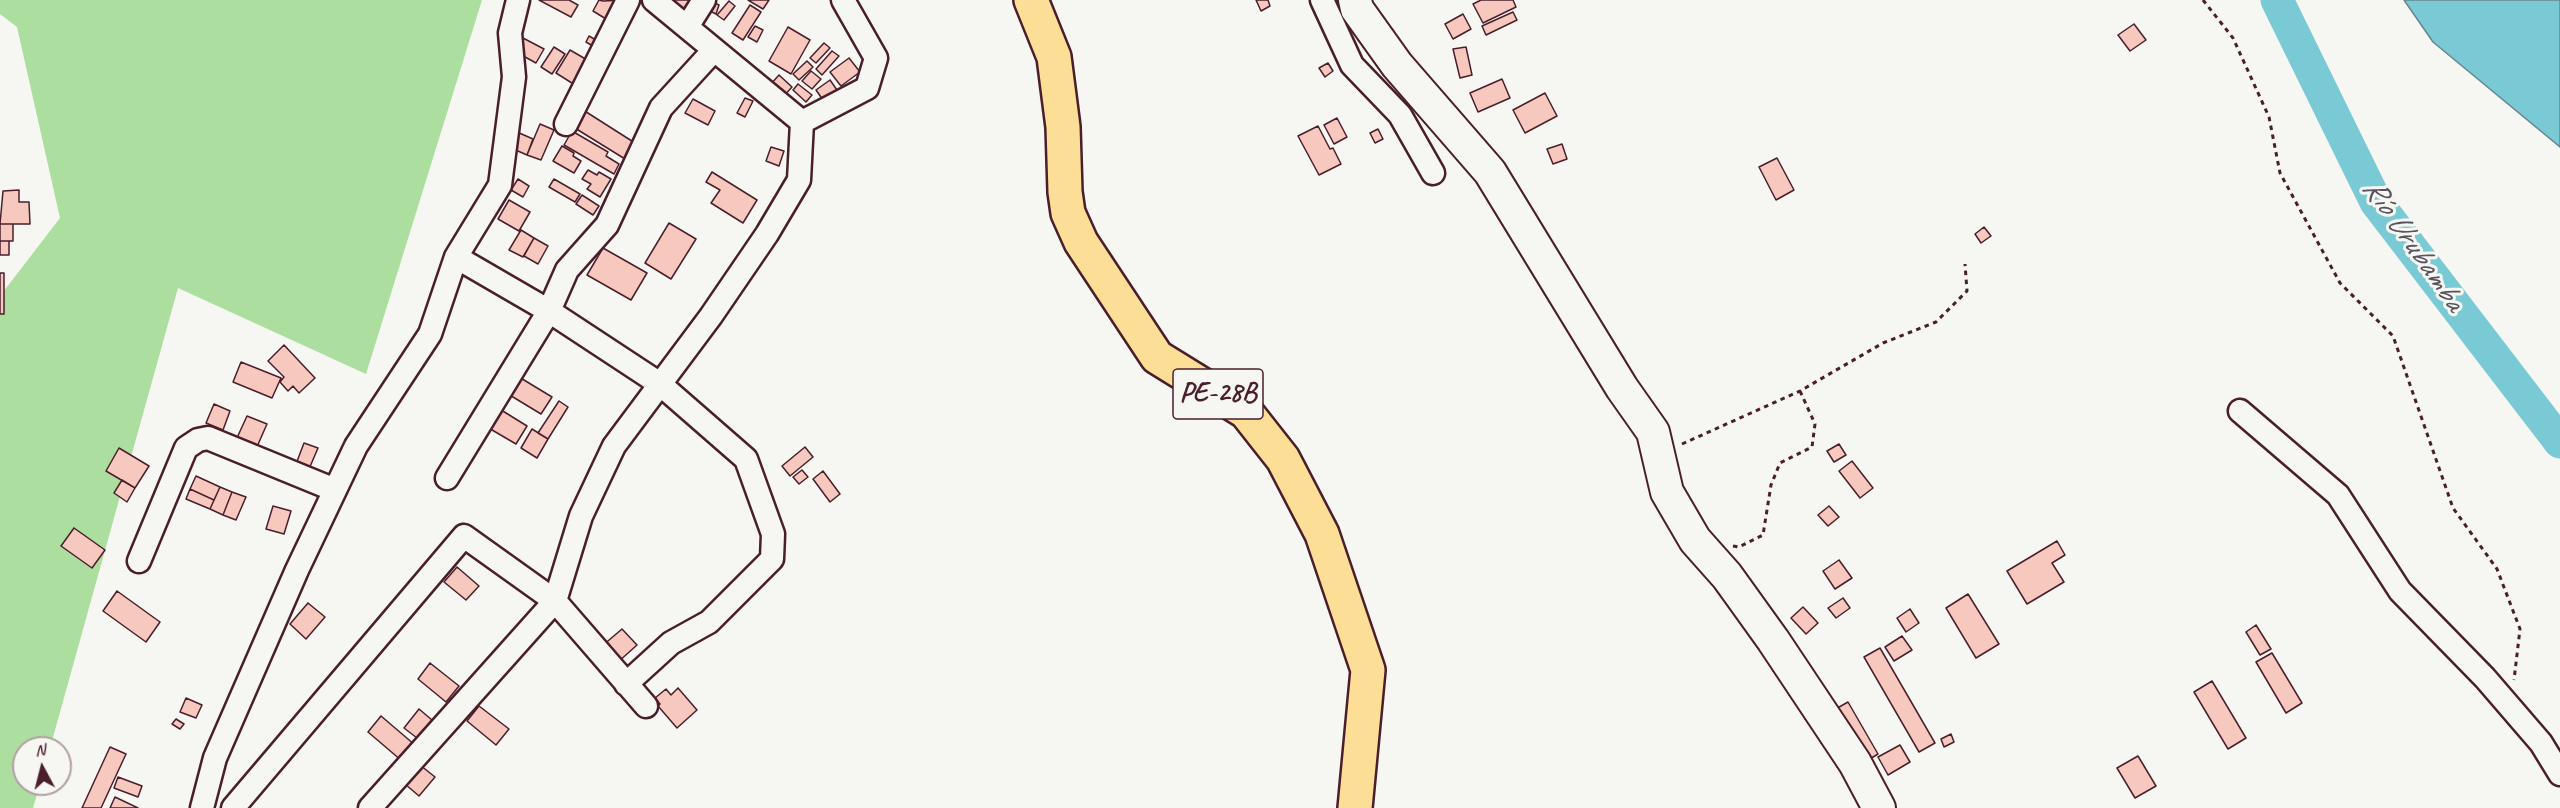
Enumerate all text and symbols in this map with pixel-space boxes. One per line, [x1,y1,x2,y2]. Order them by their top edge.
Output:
water label: Río Urubamba [2353,171,2473,319]
road number: PE-28B [1173,369,1263,419]
north arrow [12,736,72,796]
text: N [34,740,46,761]

